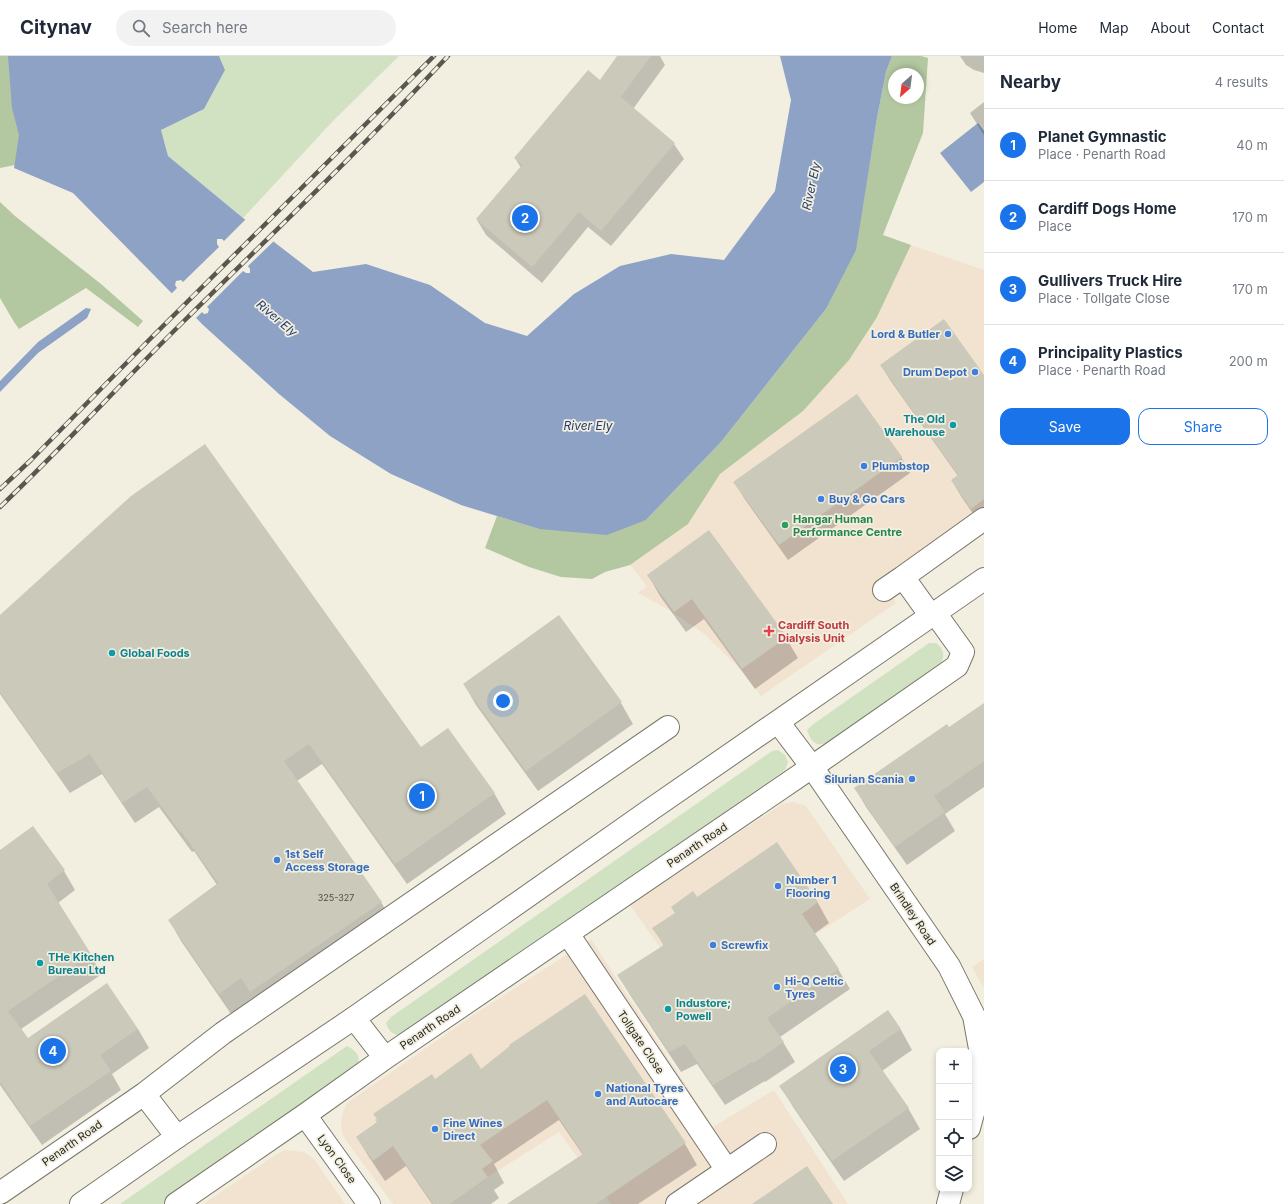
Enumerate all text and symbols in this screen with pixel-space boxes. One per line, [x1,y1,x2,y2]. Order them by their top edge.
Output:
search box [116,10,396,46]
text: Citynav [20,16,92,39]
icon: search [130,17,152,39]
text: Search here [162,18,248,37]
text: Home [1038,19,1077,36]
text: Map [1099,19,1129,36]
text: About [1151,19,1190,36]
text: Contact [1212,19,1264,36]
north arrow [888,68,924,104]
text: Nearby [1000,72,1061,92]
text: 4 results [1215,74,1268,90]
text: Planet Gymnastic [1038,127,1167,146]
text: 1 [1010,137,1016,153]
text: 40 m [1236,137,1268,153]
text: Place · Penarth Road [1038,146,1166,162]
water label: River Ely [799,160,823,211]
text: Cardiff Dogs Home [1038,199,1176,218]
pin: 2 [512,203,538,233]
text: 2 [1009,209,1017,225]
text: 170 m [1232,209,1268,225]
text: Place [1038,218,1072,234]
text: Gullivers Truck Hire [1038,271,1182,290]
text: 3 [1009,281,1017,297]
text: 170 m [1232,281,1268,297]
text: Place · Tollgate Close [1038,290,1170,306]
water label: River Ely [253,297,301,340]
place label: Lord & Butler [871,327,941,341]
marker: Lord & Butler [943,329,953,339]
text: Principality Plastics [1038,343,1183,362]
text: 4 [1009,353,1017,369]
text: 200 m [1229,353,1268,369]
text: Place · Penarth Road [1038,362,1166,378]
place label: Drum Depot [903,365,967,379]
marker: Drum Depot [970,367,980,377]
button: Save [1000,408,1130,445]
button: Share [1138,408,1268,445]
place label: The Old Warehouse [884,412,945,439]
water label: River Ely [564,418,613,433]
marker: The Old Warehouse [948,420,958,430]
place label: Plumbstop [872,459,930,473]
marker: Plumbstop [859,461,869,471]
place label: Buy & Go Cars [829,492,905,506]
marker: Buy & Go Cars [816,494,826,504]
place label: Hangar Human Performance Centre [793,512,902,539]
marker: Hangar Human Performance Centre [780,520,790,530]
place label: Cardiff South Dialysis Unit [778,618,849,645]
marker: Cardiff South Dialysis Unit [763,625,775,637]
place label: Global Foods [120,646,190,660]
marker: Global Foods [107,648,117,658]
your location [493,691,513,711]
place label: Silurian Scania [824,772,904,786]
marker: Silurian Scania [907,774,917,784]
pin: 1 [409,781,435,811]
street label: Penarth Road [664,820,730,870]
place label: 1st Self Access Storage [285,847,370,874]
marker: 1st Self Access Storage [272,855,282,865]
place label: Number 1 Flooring [786,873,837,900]
street label: Brindley Road [887,880,939,948]
marker: Number 1 Flooring [773,881,783,891]
house number: 325-327 [318,892,354,903]
place label: Screwfix [721,938,769,952]
marker: Screwfix [708,940,718,950]
place label: THe Kitchen Bureau Ltd [48,950,114,977]
marker: THe Kitchen Bureau Ltd [35,958,45,968]
place label: Hi-Q Celtic Tyres [785,974,844,1001]
marker: Hi-Q Celtic Tyres [772,982,782,992]
place label: Industore; Powell [676,996,731,1023]
street label: Penarth Road [397,1002,463,1052]
marker: Industore; Powell [663,1004,673,1014]
street label: Tollgate Close [615,1008,667,1076]
pin: 4 [40,1036,66,1066]
map controls [936,1048,972,1192]
button: + [936,1048,972,1084]
pin: 3 [830,1054,856,1084]
place label: National Tyres and Autocare [606,1081,684,1108]
button: − [936,1084,972,1120]
marker: National Tyres and Autocare [593,1089,603,1099]
place label: Fine Wines Direct [443,1116,502,1143]
street label: Penarth Road [39,1117,105,1169]
button: locate [936,1120,972,1156]
marker: Fine Wines Direct [430,1124,440,1134]
street label: Lyon Close [315,1132,359,1186]
button: layers [936,1156,972,1192]

